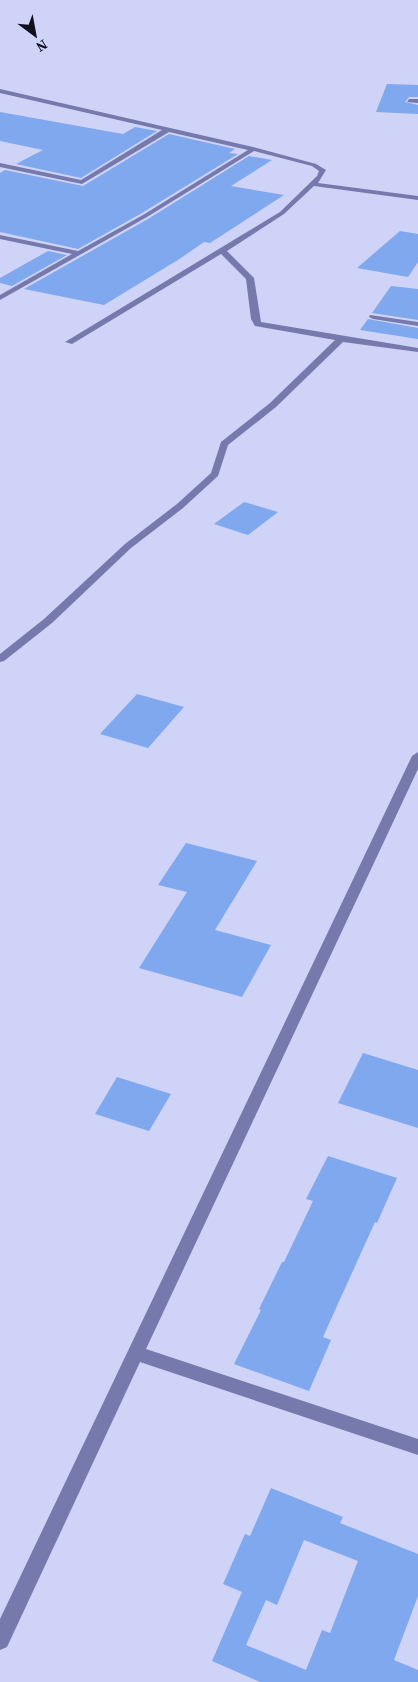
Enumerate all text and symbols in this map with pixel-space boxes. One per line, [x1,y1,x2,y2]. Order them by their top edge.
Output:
north arrow [10,10,60,60]
text: N [32,35,52,57]

